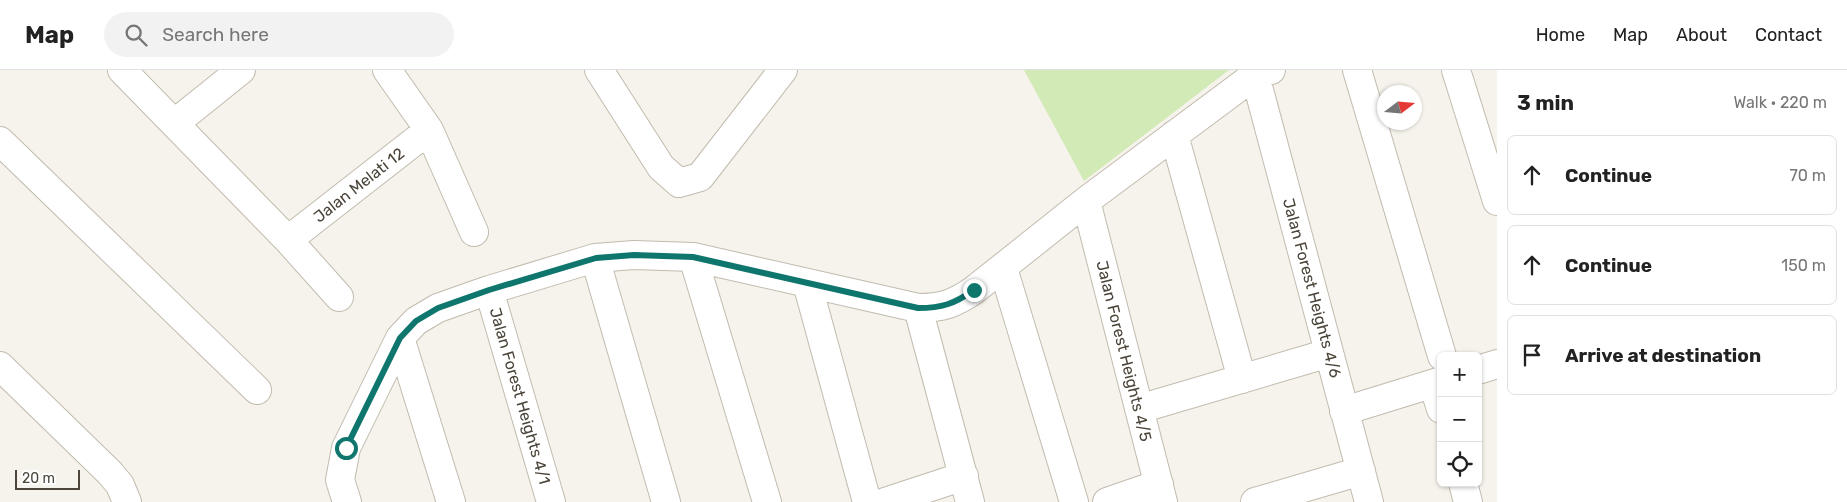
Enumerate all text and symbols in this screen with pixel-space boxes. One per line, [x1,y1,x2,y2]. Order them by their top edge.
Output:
search box [104,12,454,57]
text: Map [25,21,74,49]
icon: search [122,21,150,49]
text: Search here [162,23,269,46]
text: Home [1536,24,1585,46]
text: Map [1613,24,1648,46]
text: About [1676,24,1727,46]
text: Contact [1755,24,1822,46]
north arrow [1377,85,1422,130]
text: 3 min [1517,90,1574,115]
text: Walk · 220 m [1734,93,1827,112]
street label: Jalan Melati 12 [310,144,408,226]
icon: ahead [1518,161,1546,189]
text: Continue [1565,164,1652,187]
text: 70 m [1789,166,1826,185]
street label: Jalan Forest Heights 4/6 [1279,196,1345,380]
icon: ahead [1518,251,1546,279]
text: Continue [1565,254,1652,277]
text: 150 m [1781,256,1826,275]
street label: Jalan Forest Heights 4/5 [1092,259,1156,443]
route end [963,279,986,302]
street label: Jalan Forest Heights 4/1 [486,305,554,487]
icon: arrive [1518,341,1546,369]
text: Arrive at destination [1565,344,1761,367]
map controls [1437,352,1482,487]
button: + [1437,352,1482,397]
button: − [1437,397,1482,442]
route start [335,437,358,460]
button: locate [1437,442,1482,487]
scale bar [15,467,80,490]
text: 20 m [22,470,55,487]

